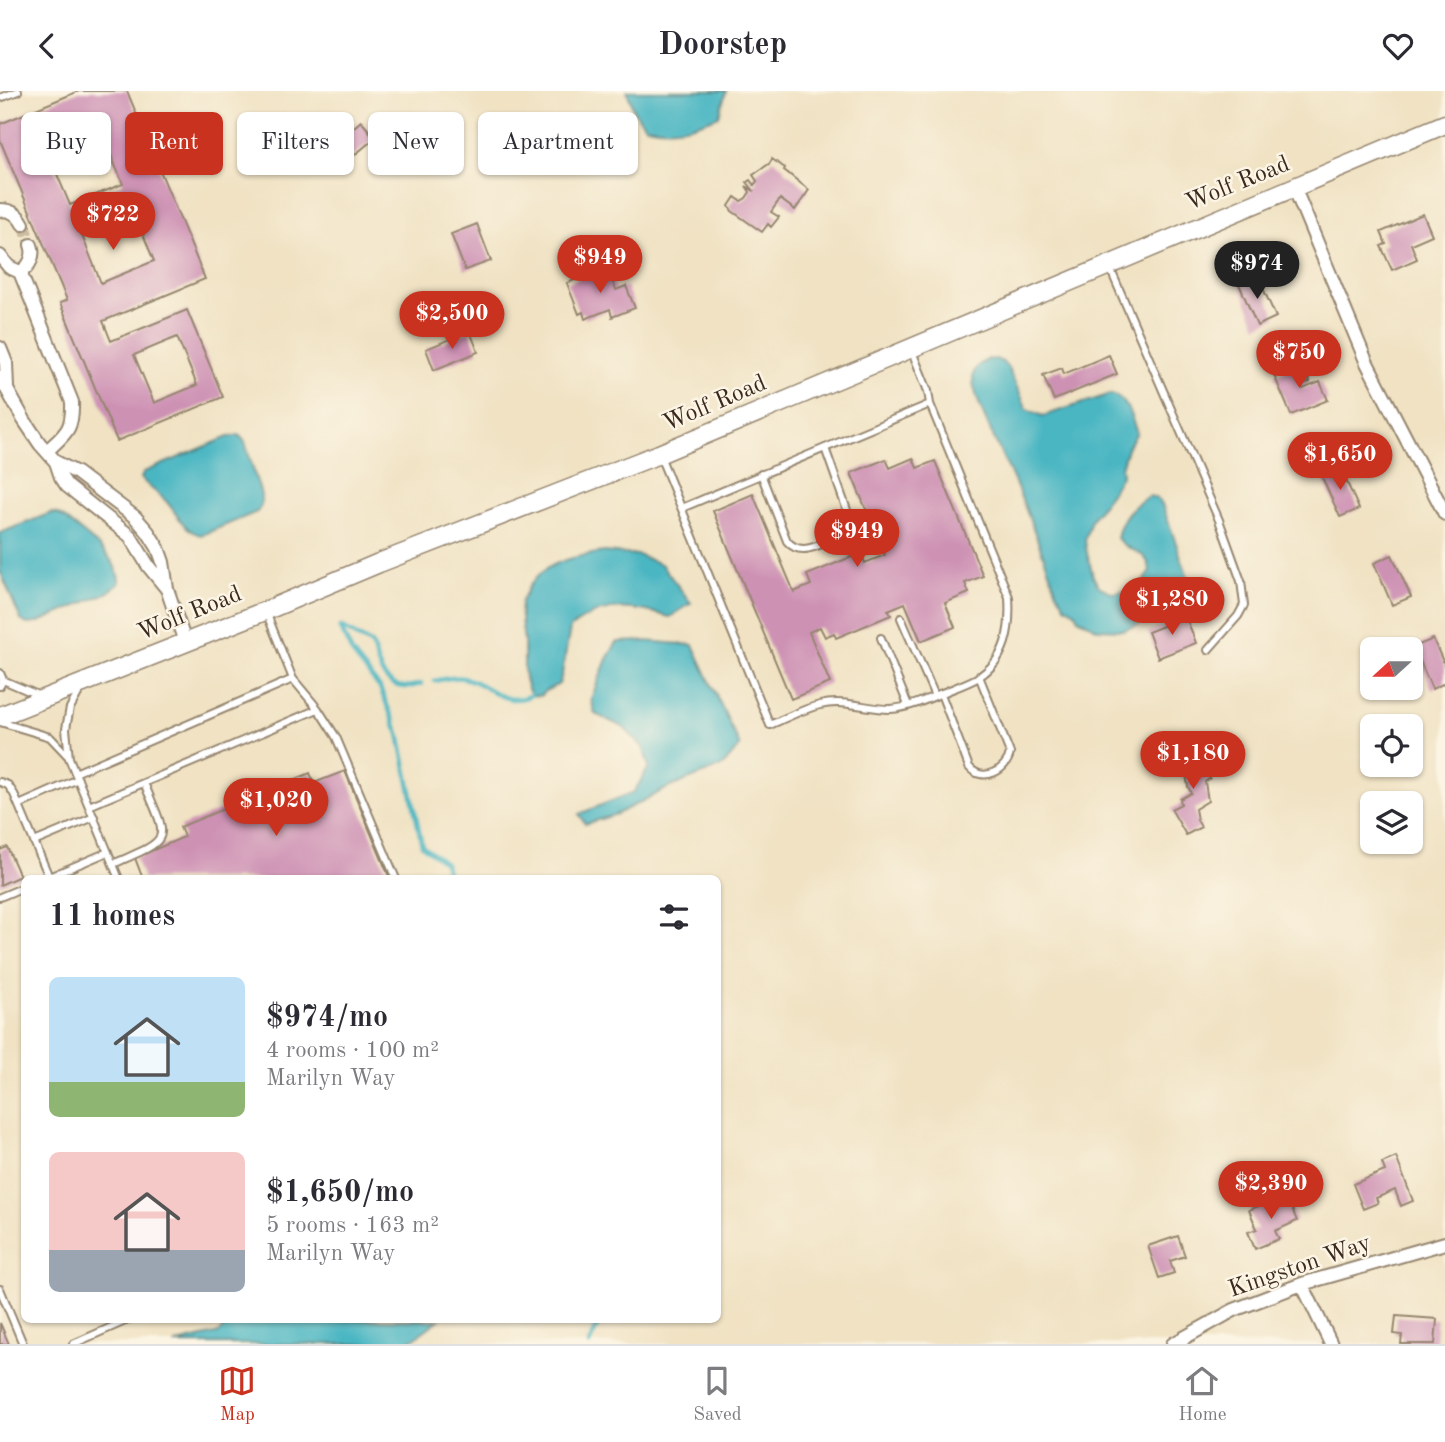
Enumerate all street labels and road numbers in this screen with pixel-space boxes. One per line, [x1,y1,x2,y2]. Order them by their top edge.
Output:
street label: Wolf Road [1183,152,1293,216]
street label: Wolf Road [660,371,770,437]
street label: Wolf Road [135,582,245,646]
street label: Kingston Way [1226,1231,1375,1303]

